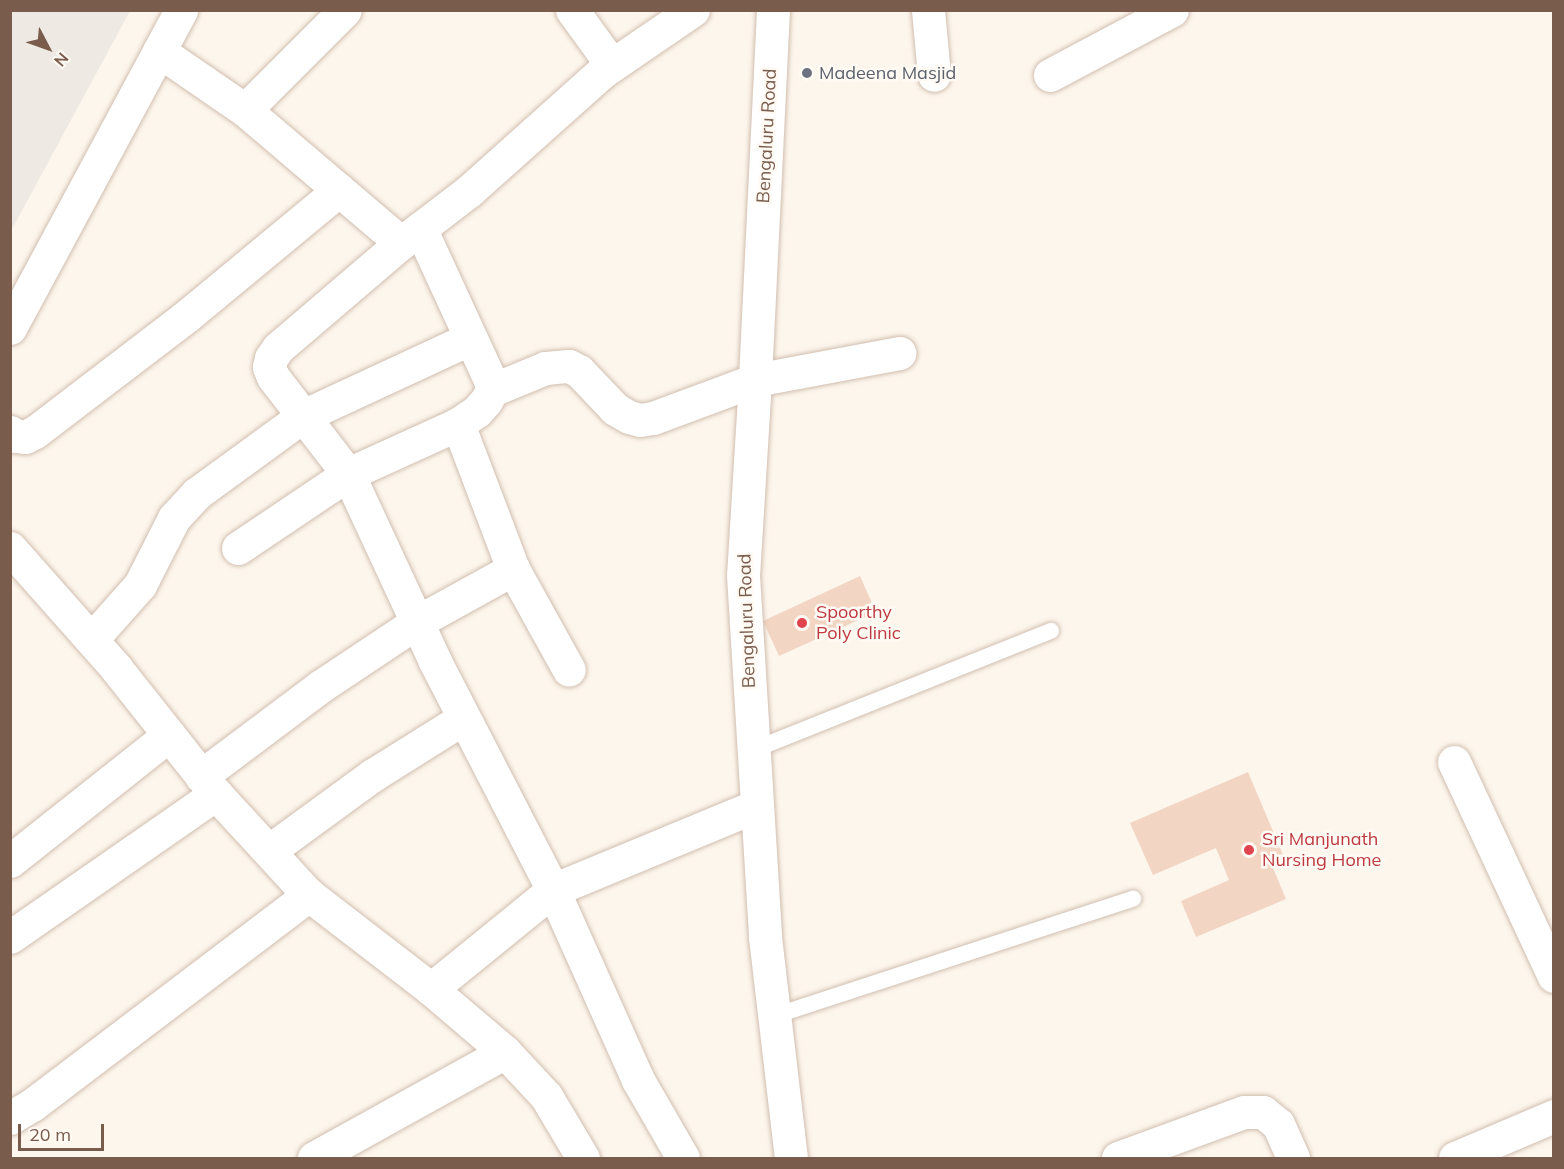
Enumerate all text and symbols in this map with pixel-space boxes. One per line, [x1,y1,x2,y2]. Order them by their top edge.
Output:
north arrow [18,18,78,78]
text: N [50,49,73,71]
place label: Madeena Masjid [819,62,956,84]
marker: Madeena Masjid [800,66,814,80]
street label: Bengaluru Road [753,68,781,204]
street label: Bengaluru Road [734,553,760,689]
place label: Spoorthy Poly Clinic [816,602,901,644]
marker: Spoorthy Poly Clinic [793,614,811,632]
place label: Sri Manjunath Nursing Home [1262,829,1381,872]
marker: Sri Manjunath Nursing Home [1240,841,1258,859]
scale bar [21,1112,106,1150]
text: 20 m [29,1123,71,1146]

